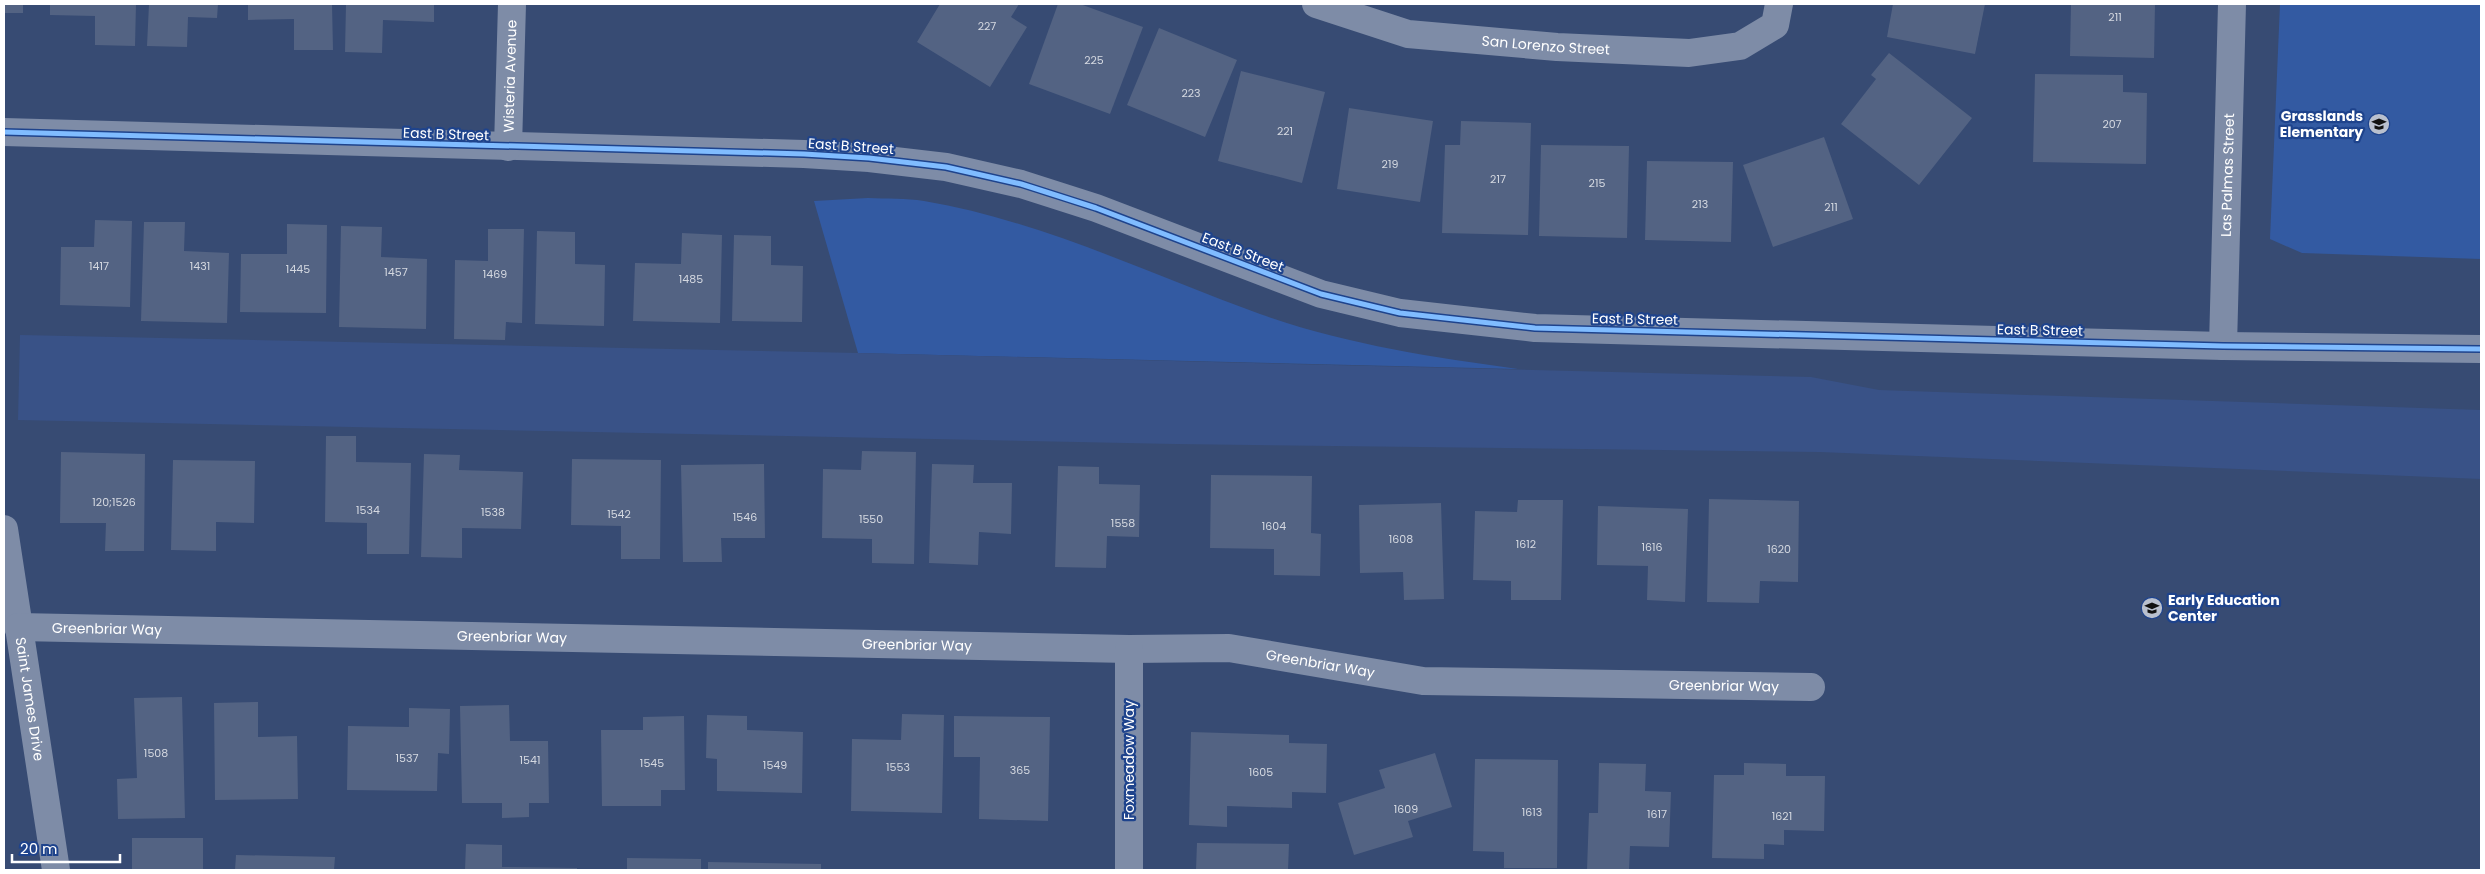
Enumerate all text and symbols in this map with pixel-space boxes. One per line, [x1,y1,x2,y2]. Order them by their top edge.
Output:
house number: 211 [2108,9,2122,25]
house number: 227 [978,18,996,34]
street label: Wisteria Avenue [498,19,522,133]
street label: San Lorenzo Street [1481,30,1610,59]
house number: 225 [1084,52,1104,68]
house number: 223 [1181,85,1201,101]
place label: Grasslands Elementary [2280,106,2363,142]
school or university icon: Grasslands Elementary [2367,112,2391,136]
street label: Las Palmas Street [2216,113,2239,237]
house number: 207 [2102,116,2122,132]
street label: East B Street [403,123,489,145]
house number: 221 [1277,123,1293,139]
street label: East B Street [807,133,895,159]
house number: 219 [1382,156,1398,172]
house number: 217 [1490,171,1506,187]
house number: 215 [1589,175,1605,191]
house number: 213 [1692,196,1708,212]
house number: 211 [1824,199,1838,215]
street label: East B Street [1199,227,1287,277]
house number: 1417 [89,258,109,274]
house number: 1431 [190,258,210,274]
house number: 1445 [286,261,310,277]
house number: 1457 [384,264,408,280]
house number: 1469 [483,266,507,282]
house number: 1485 [679,271,703,287]
street label: East B Street [1592,308,1678,330]
street label: East B Street [1997,319,2083,341]
house number: 120;1526 [92,494,136,510]
house number: 1534 [356,502,380,518]
house number: 1538 [481,504,505,520]
house number: 1542 [607,506,631,522]
house number: 1546 [733,509,757,525]
house number: 1550 [859,511,883,527]
house number: 1558 [1111,515,1135,531]
house number: 1604 [1262,518,1286,534]
house number: 1608 [1389,531,1413,547]
house number: 1612 [1516,536,1536,552]
house number: 1616 [1641,539,1663,555]
house number: 1620 [1767,541,1791,557]
place label: Early Education Center [2168,590,2280,626]
school or university icon: Early Education Center [2140,596,2164,620]
street label: Greenbriar Way [52,618,162,640]
street label: Greenbriar Way [457,626,567,648]
street label: Greenbriar Way [862,634,972,656]
street label: Saint James Drive [11,636,49,763]
street label: Greenbriar Way [1265,644,1377,683]
street label: Greenbriar Way [1669,675,1779,697]
street label: Foxmeadow Way [1119,700,1139,820]
house number: 1508 [144,745,168,761]
house number: 1537 [396,750,418,766]
house number: 1541 [520,752,540,768]
house number: 1545 [640,755,664,771]
house number: 1549 [763,757,787,773]
house number: 1553 [886,759,910,775]
house number: 365 [1010,762,1030,778]
house number: 1605 [1249,764,1273,780]
house number: 1609 [1394,801,1418,817]
house number: 1613 [1522,804,1542,820]
house number: 1617 [1647,806,1667,822]
house number: 1621 [1772,808,1792,824]
scale bar [12,832,120,864]
text: 20 m [20,838,58,859]

